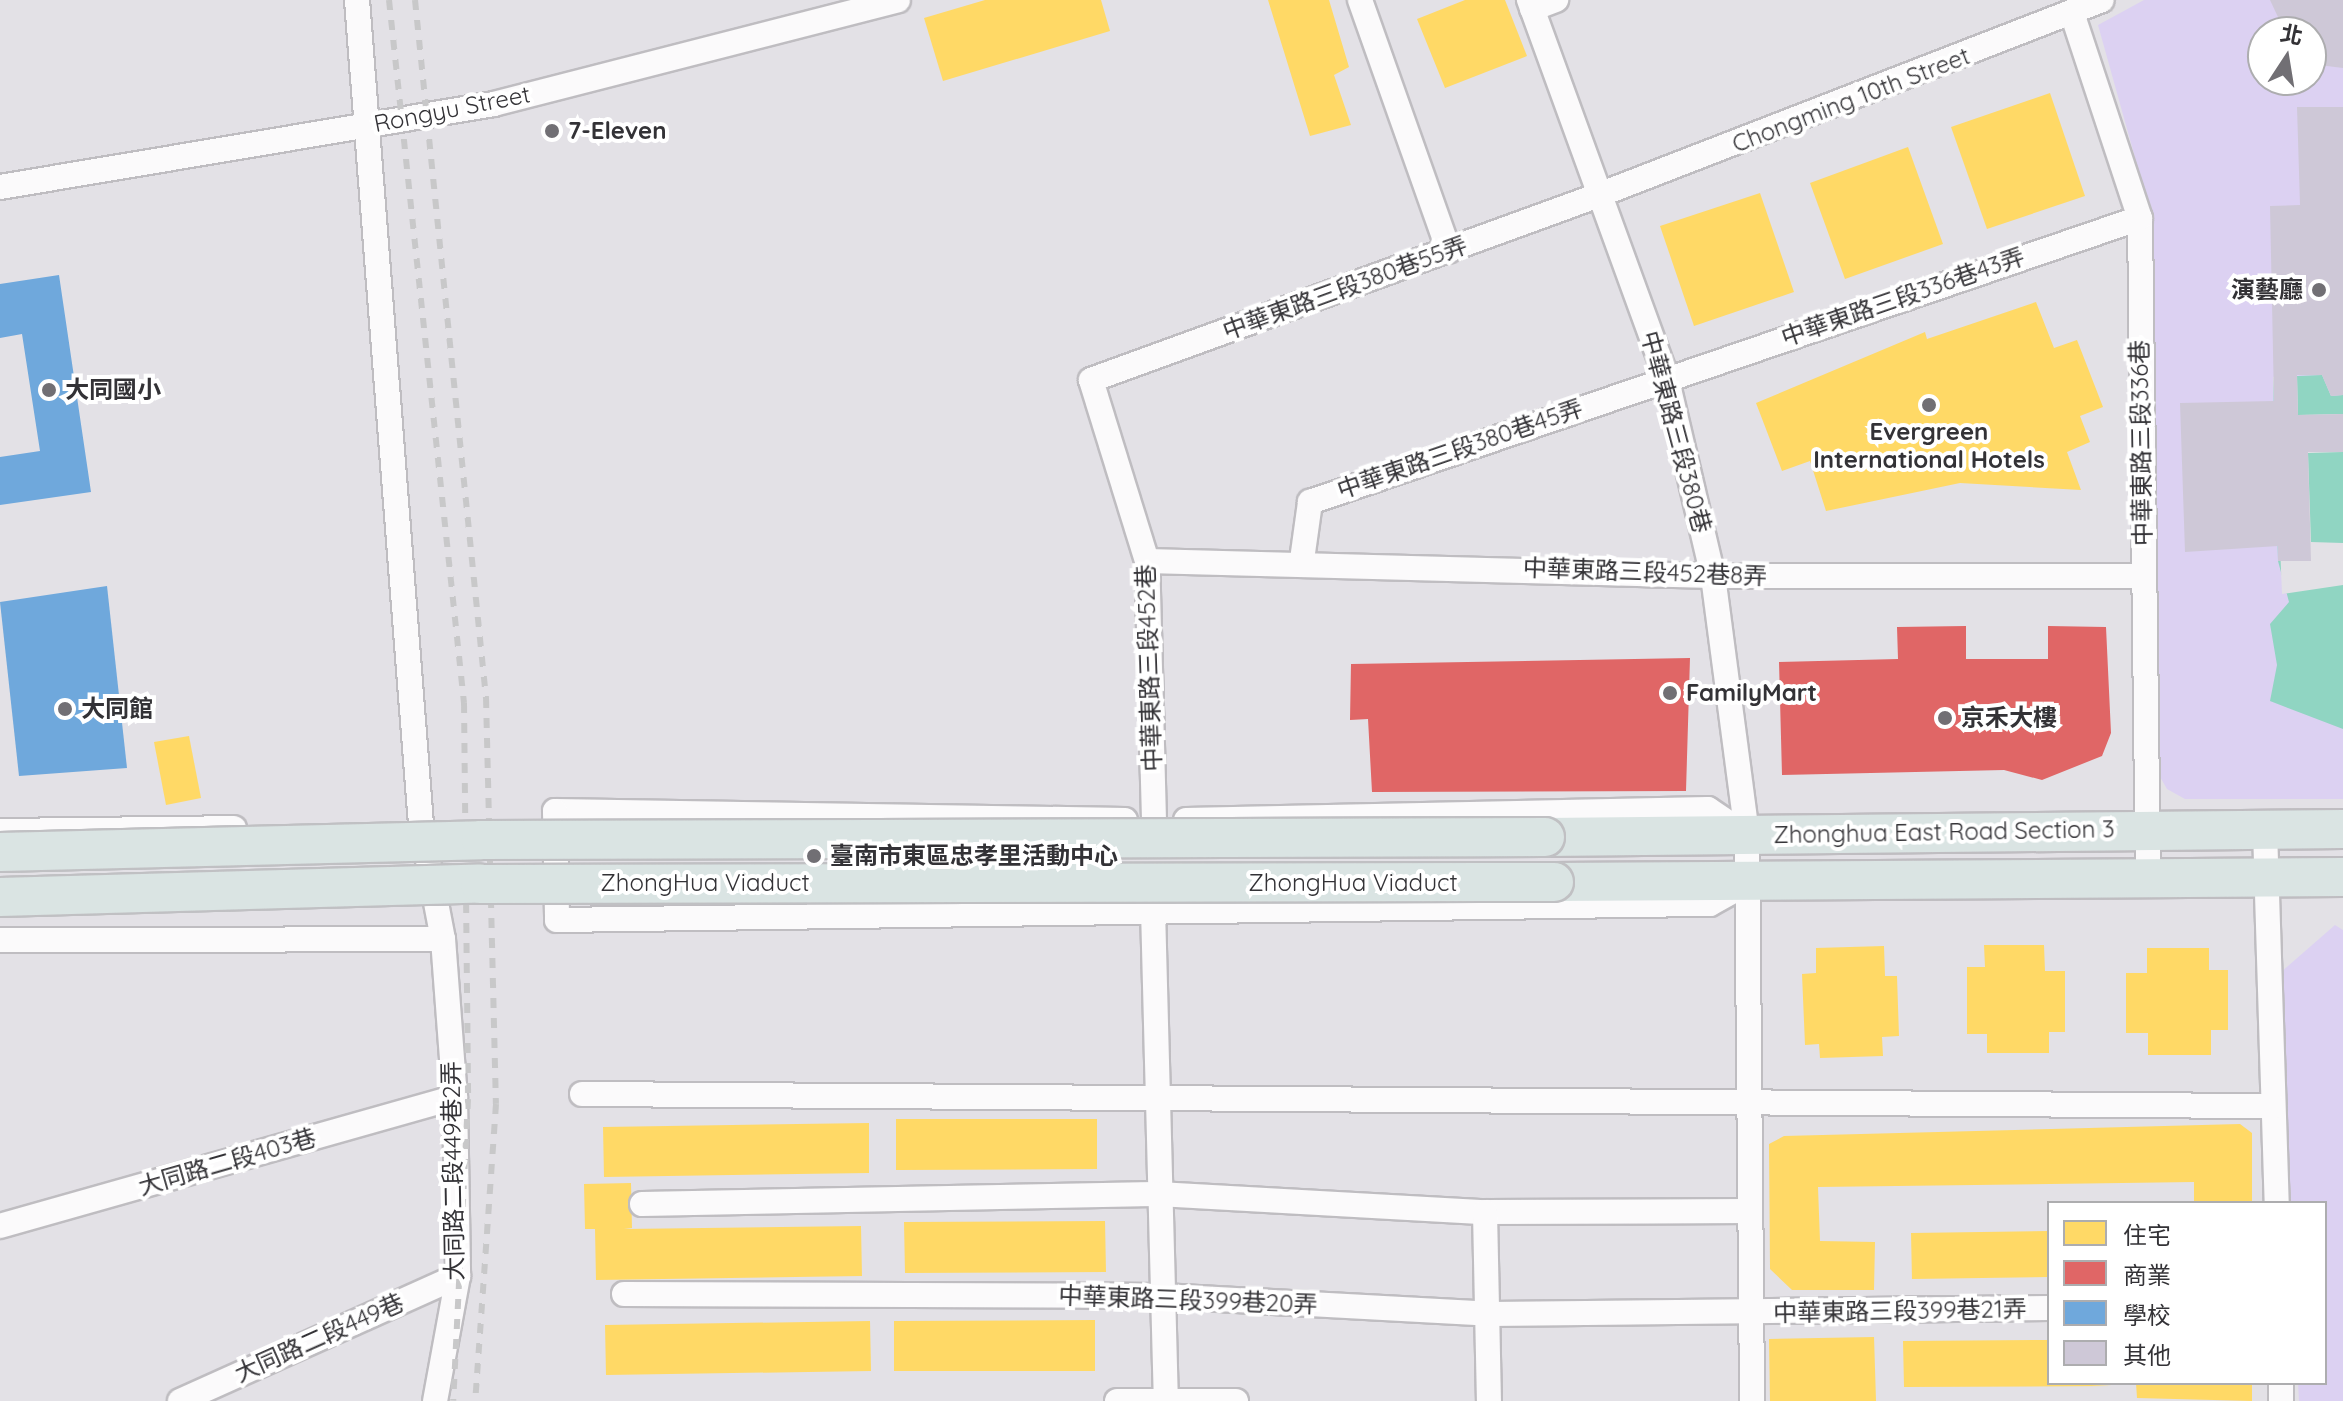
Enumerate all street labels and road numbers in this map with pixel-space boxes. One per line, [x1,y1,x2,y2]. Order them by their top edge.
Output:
street label: Chongming 10th Street [1728,41,1974,159]
street label: Rongyu Street [371,80,533,138]
street label: 中華東路三段380巷55弄 [1219,230,1471,346]
street label: 中華東路三段336巷43弄 [1778,242,2028,352]
street label: 中華東路三段380巷 [1635,328,1717,536]
street label: 中華東路三段336巷 [2125,340,2157,546]
street label: 中華東路三段380巷45弄 [1333,393,1587,505]
street label: 中華東路三段452巷8弄 [1522,553,1768,591]
street label: 中華東路三段452巷 [1131,564,1167,772]
street label: Zhonghua East Road Section 3 [1773,815,2115,849]
street label: ZhongHua Viaduct [600,869,810,897]
street label: ZhongHua Viaduct [1248,869,1458,897]
street label: 大同路二段449巷2弄 [437,1061,469,1281]
street label: 大同路二段403巷 [135,1123,319,1201]
street label: 中華東路三段399巷20弄 [1058,1281,1318,1319]
street label: 大同路二段449巷 [230,1288,408,1388]
street label: 中華東路三段399巷21弄 [1773,1294,2027,1328]

